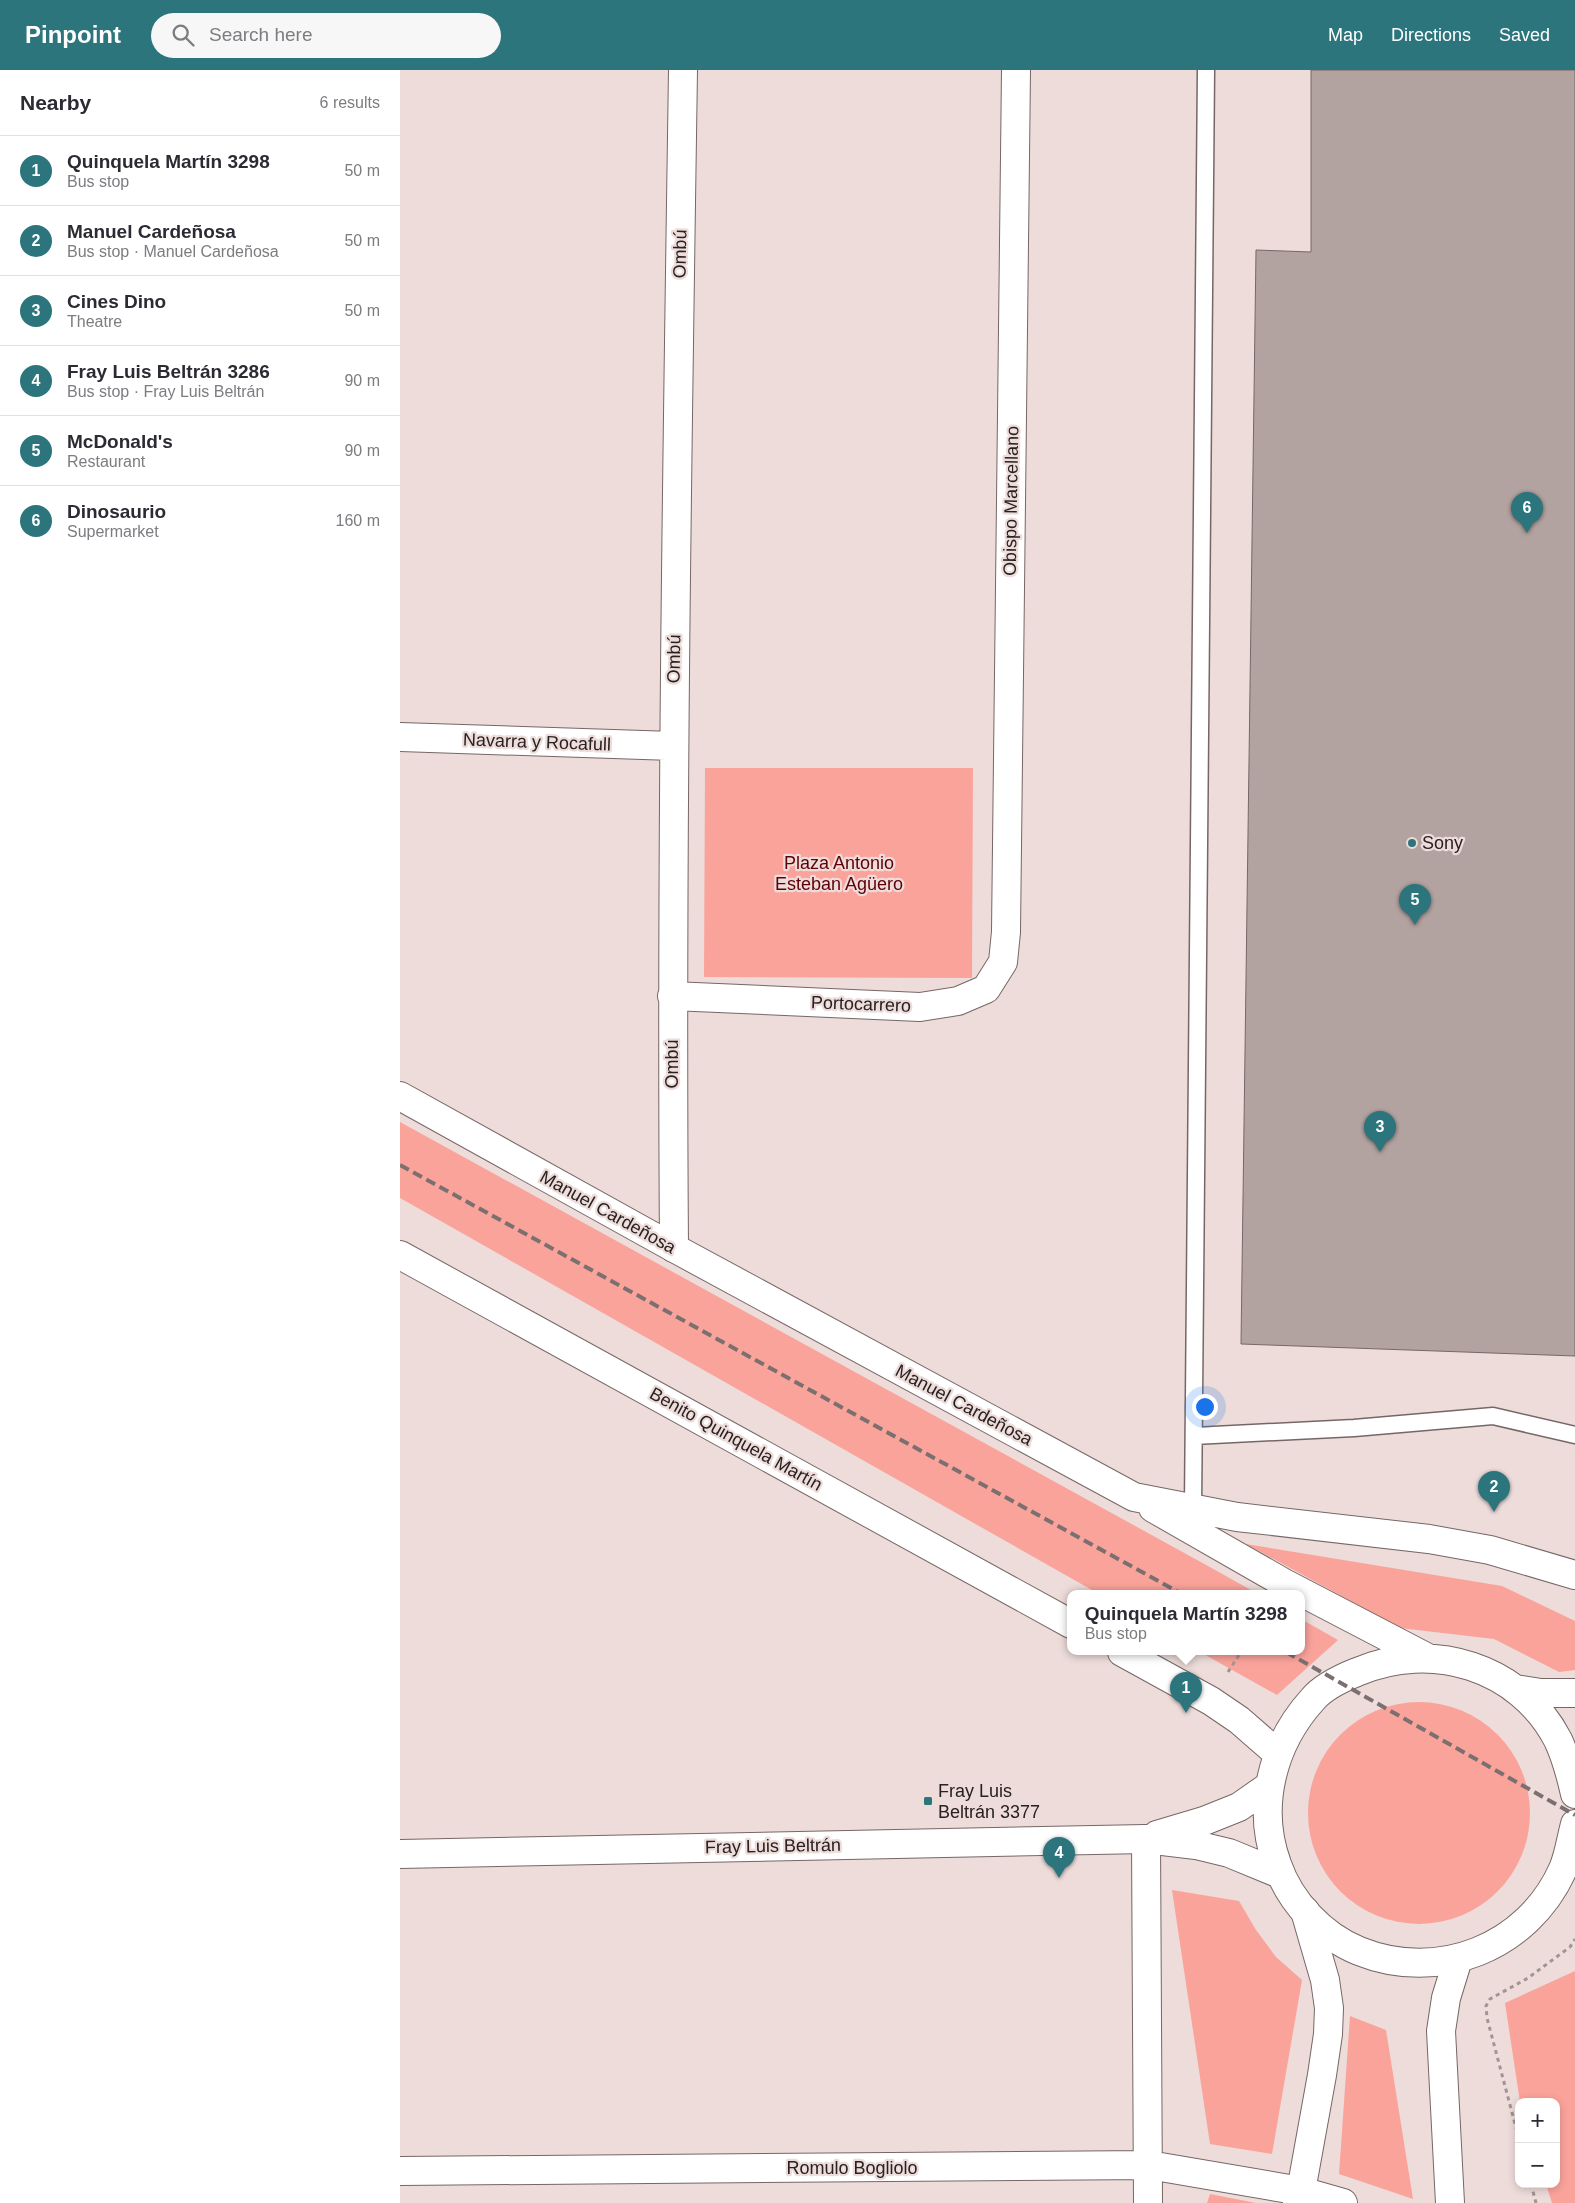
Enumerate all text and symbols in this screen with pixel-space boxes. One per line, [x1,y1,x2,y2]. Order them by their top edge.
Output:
search box [151,13,501,58]
text: Pinpoint [25,21,121,48]
icon: search [169,21,197,49]
text: Search here [209,24,313,45]
text: Map [1328,25,1363,45]
text: Directions [1391,25,1471,45]
text: Saved [1499,25,1550,45]
text: Nearby [20,91,91,114]
text: 6 results [320,94,380,111]
text: Quinquela Martín 3298 [67,151,270,172]
text: 1 [32,162,40,179]
text: 50 m [344,162,380,179]
text: Bus stop [67,173,129,190]
text: Manuel Cardeñosa [67,221,236,242]
street label: Ombú [670,229,690,279]
text: 2 [32,232,40,249]
text: 50 m [344,232,380,249]
text: Bus stop · Manuel Cardeñosa [67,243,279,260]
text: Cines Dino [67,291,166,312]
text: 3 [32,302,40,319]
text: 50 m [344,302,380,319]
text: Theatre [67,313,122,330]
text: Fray Luis Beltrán 3286 [67,361,270,382]
text: 4 [32,372,40,389]
text: 90 m [344,372,380,389]
text: Bus stop · Fray Luis Beltrán [67,383,264,400]
street label: Obispo Marcellano [1000,426,1022,576]
text: McDonald's [67,431,173,452]
text: 5 [32,442,40,459]
text: 90 m [344,442,380,459]
text: Restaurant [67,453,145,470]
pin: 6 [1511,492,1543,533]
text: Dinosaurio [67,501,166,522]
text: 6 [32,512,40,529]
text: 160 m [336,512,380,529]
text: Supermarket [67,523,159,540]
street label: Ombú [664,634,684,684]
street label: Navarra y Rocafull [463,729,611,755]
place label: Sony [1422,833,1463,853]
marker: Sony [1406,837,1418,849]
park label: Plaza Antonio Esteban Agüero [775,853,903,894]
pin: 5 [1399,884,1431,925]
street label: Portocarrero [811,992,911,1016]
street label: Ombú [662,1039,682,1089]
pin: 3 [1364,1111,1396,1152]
street label: Manuel Cardeñosa [537,1166,680,1258]
street label: Manuel Cardeñosa [892,1360,1037,1450]
street label: Benito Quinquela Martín [646,1383,826,1495]
your location [1192,1394,1218,1420]
pin: 2 [1478,1471,1510,1512]
popup [1067,1590,1305,1655]
text: Quinquela Martín 3298 [1085,1603,1287,1624]
text: Bus stop [1085,1625,1147,1642]
pin: 1 [1170,1672,1202,1713]
place label: Fray Luis Beltrán 3377 [938,1781,1040,1822]
marker: Fray Luis Beltrán 3377 [922,1795,934,1807]
street label: Fray Luis Beltrán [705,1835,841,1857]
pin: 4 [1043,1837,1075,1878]
map controls [1515,2098,1560,2188]
button: + [1515,2098,1560,2143]
button: − [1515,2143,1560,2188]
street label: Romulo Bogliolo [786,2158,918,2178]

